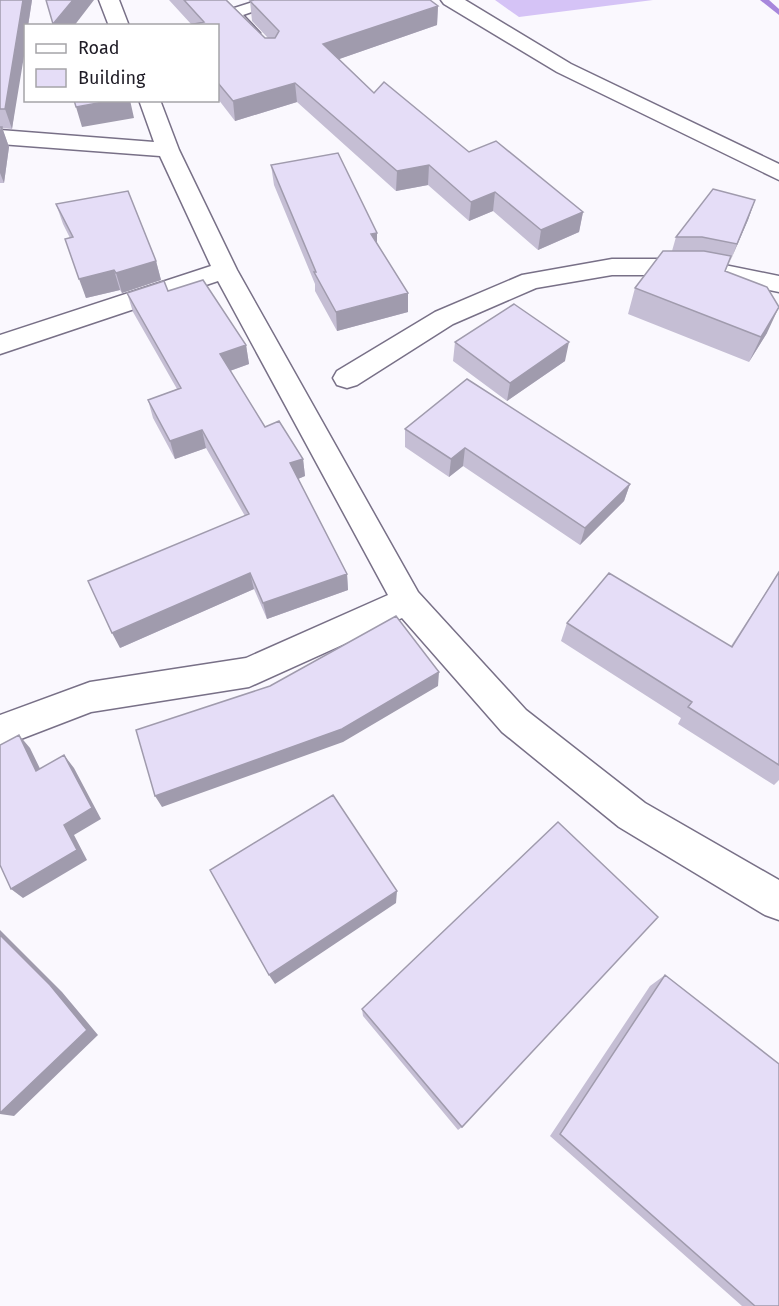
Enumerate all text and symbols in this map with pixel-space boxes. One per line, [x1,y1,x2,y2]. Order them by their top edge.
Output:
legend [24,24,219,102]
text: Road [78,37,120,59]
text: Building [78,67,146,89]

